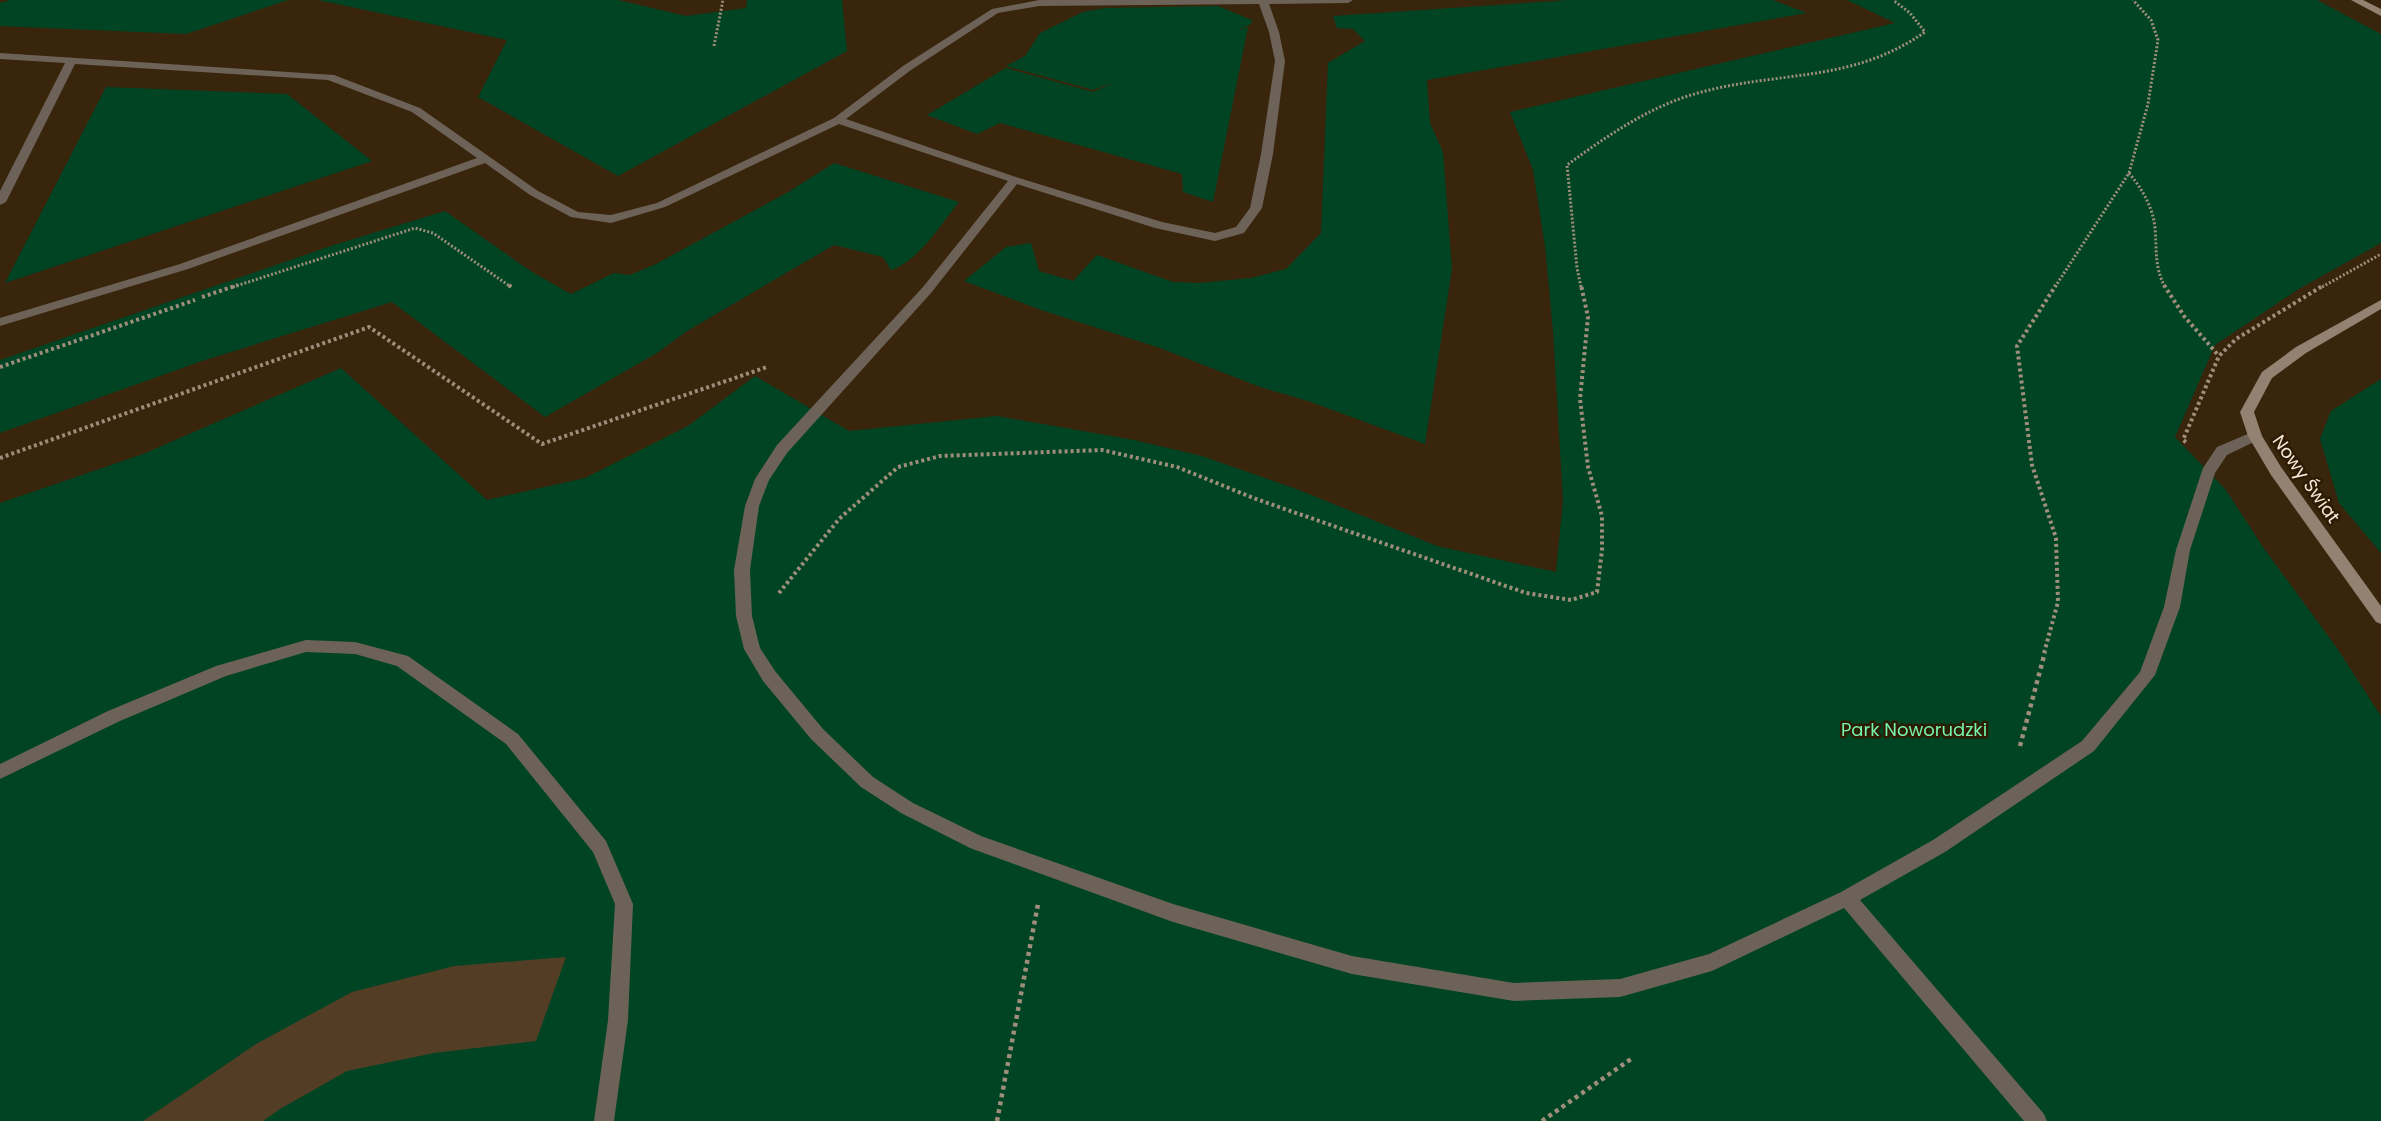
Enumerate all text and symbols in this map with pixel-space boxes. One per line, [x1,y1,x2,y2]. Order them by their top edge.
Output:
street label: Nowy Świat [2267,430,2346,528]
park label: Park Noworudzki [1841,717,1987,742]

